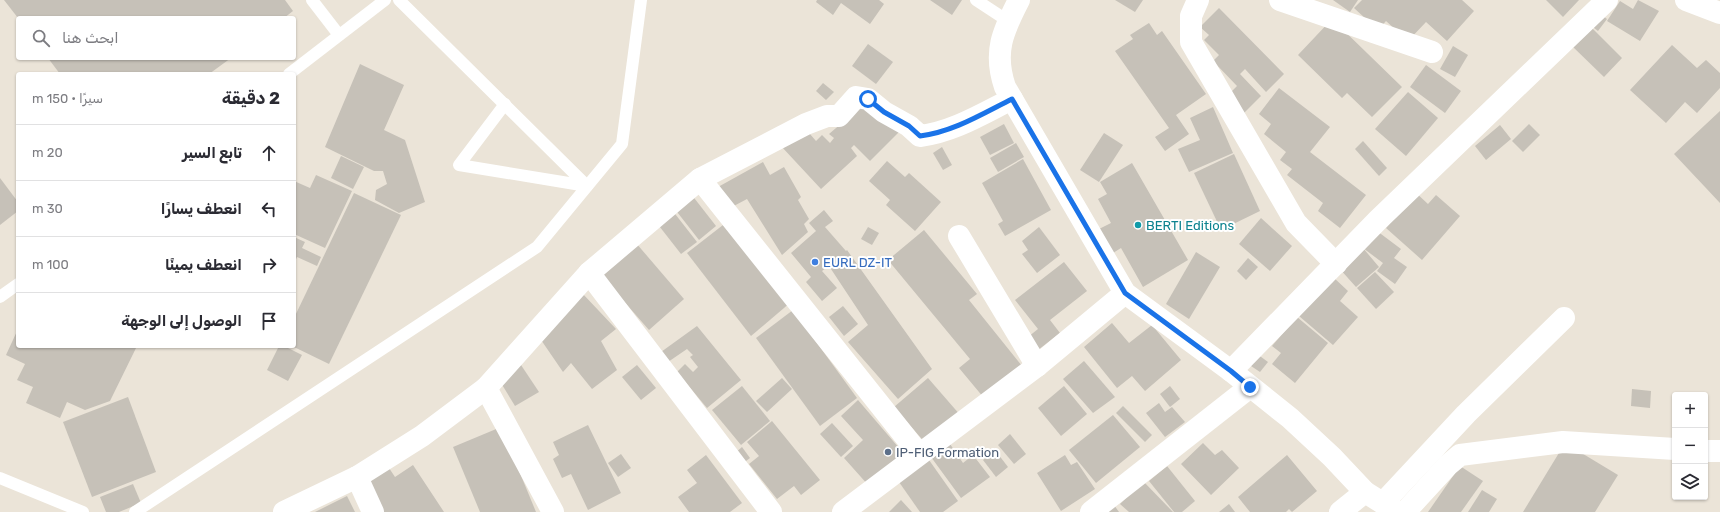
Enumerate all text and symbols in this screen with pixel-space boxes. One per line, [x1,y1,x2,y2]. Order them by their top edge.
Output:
search box [16,16,296,60]
icon: search [30,27,52,49]
text: ابحث هنا [62,29,119,47]
text: 2 دقيقة [222,88,280,108]
route start [859,90,877,108]
text: سيرًا · 150 m [32,91,103,106]
icon: ahead [258,142,280,164]
text: تابع السير [182,144,242,162]
text: 20 m [32,145,63,160]
icon: left [258,198,280,220]
text: انعطف يسارًا [161,200,242,218]
text: 30 m [32,201,63,216]
place label: BERTI Editions [1146,218,1234,233]
marker: BERTI Editions [1133,220,1143,230]
icon: right [258,254,280,276]
place label: EURL DZ-IT [823,255,892,270]
text: انعطف يمينًا [165,256,242,274]
text: 100 m [32,257,69,272]
marker: EURL DZ-IT [810,257,820,267]
icon: arrive [258,310,280,332]
text: الوصول إلى الوجهة [121,312,242,330]
route end [1241,378,1259,396]
map controls [1672,392,1708,500]
button: + [1672,392,1708,428]
button: − [1672,428,1708,464]
place label: IP-FIG Formation [896,445,999,460]
marker: IP-FIG Formation [883,447,893,457]
button: layers [1672,464,1708,500]

